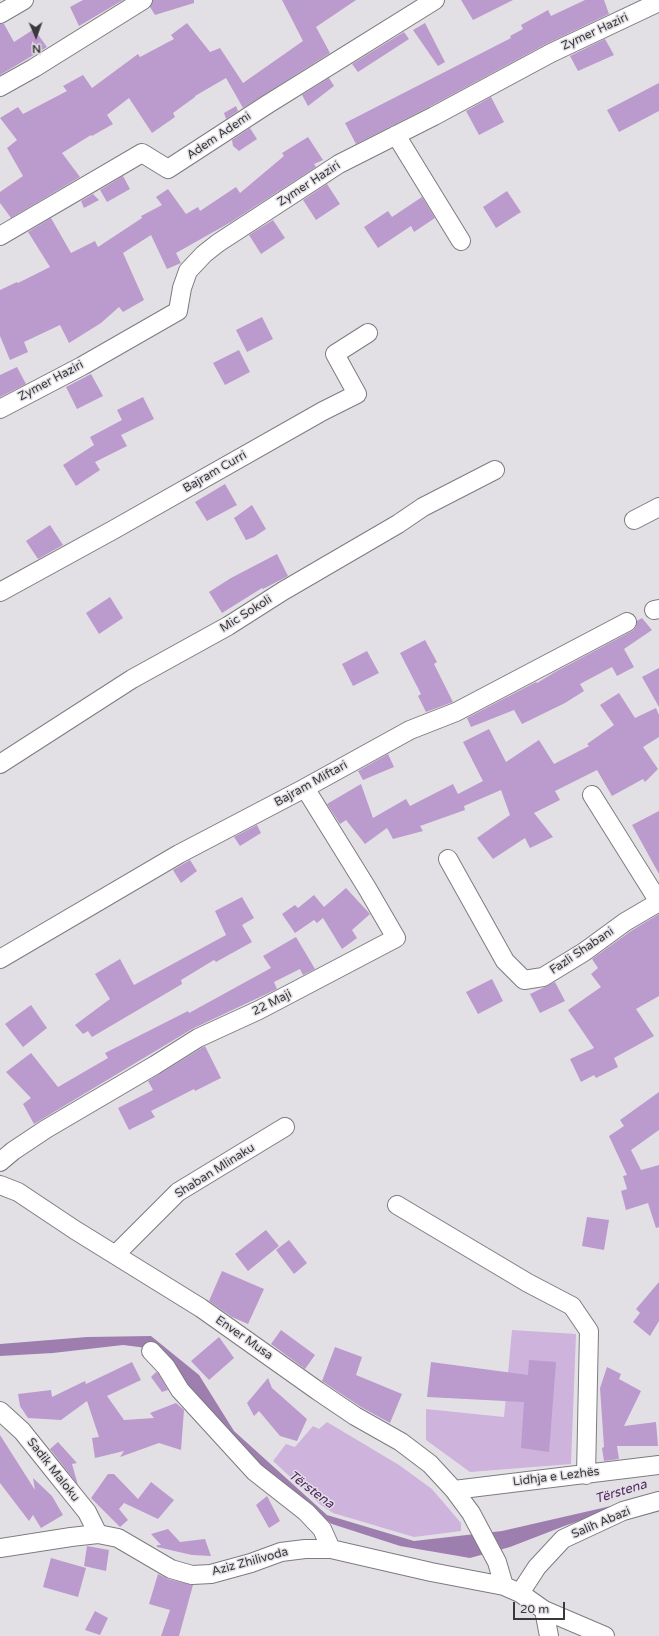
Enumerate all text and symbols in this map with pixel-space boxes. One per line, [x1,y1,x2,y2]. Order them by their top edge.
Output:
street label: Zymer Haziri [559,10,631,54]
north arrow [16,16,56,56]
text: N [32,42,41,55]
street label: Adem Ademi [184,109,254,163]
street label: Zymer Haziri [275,158,343,210]
street label: Zymer Haziri [16,358,86,404]
street label: Bajram Curri [181,448,249,496]
street label: Mic Sokoli [217,592,275,636]
street label: Bajram Miftari [272,758,350,810]
street label: Fazli Shabani [547,924,617,978]
street label: 22 Maji [250,987,294,1019]
street label: Shaban Mlinaku [172,1141,258,1201]
street label: Enver Musa [213,1313,275,1363]
street label: Sadik Maloku [24,1435,82,1505]
street label: Lidhja e Lezhës [512,1465,600,1489]
water label: Tërstena [285,1468,337,1512]
water label: Tërstena [593,1477,649,1507]
street label: Salih Abazi [569,1504,633,1542]
street label: Aziz Zhilivoda [210,1545,290,1579]
scale bar [515,1594,567,1620]
text: 20 m [520,1602,549,1616]

